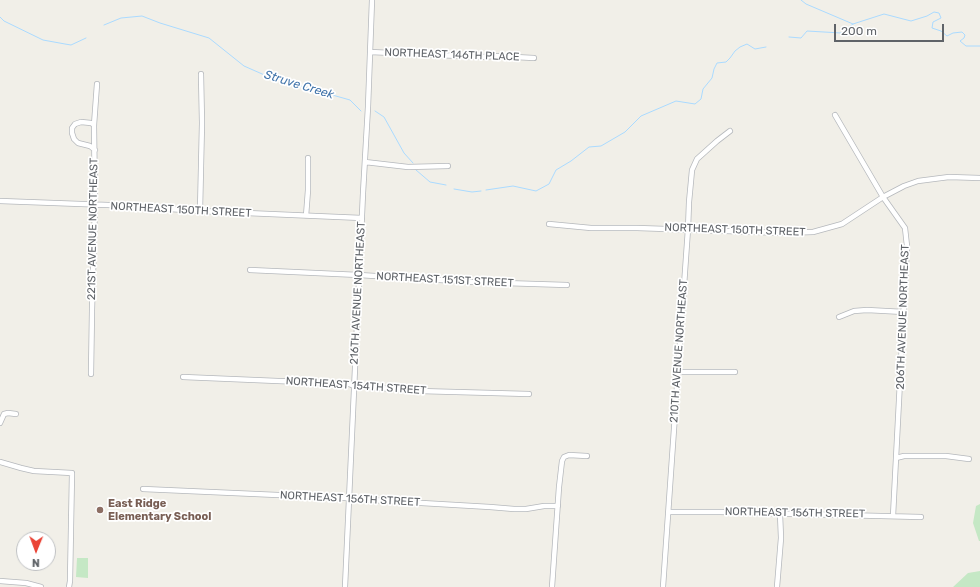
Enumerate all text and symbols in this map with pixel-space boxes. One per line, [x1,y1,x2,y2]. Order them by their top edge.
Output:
scale bar [836,16,946,42]
text: 200 m [841,24,877,38]
street label: NORTHEAST 146TH PLACE [384,46,520,64]
water label: Struve Creek [262,68,336,102]
street label: 221ST AVENUE NORTHEAST [85,158,101,300]
street label: NORTHEAST 150TH STREET [110,200,252,220]
street label: 216TH AVENUE NORTHEAST [348,221,368,365]
street label: NORTHEAST 150TH STREET [664,221,806,239]
street label: 206TH AVENUE NORTHEAST [894,244,912,390]
street label: NORTHEAST 151ST STREET [376,270,514,290]
street label: 210TH AVENUE NORTHEAST [667,279,691,423]
street label: NORTHEAST 154TH STREET [285,374,427,398]
street label: NORTHEAST 156TH STREET [279,489,421,509]
place label: East Ridge Elementary School [108,497,211,523]
marker: East Ridge Elementary School [95,505,105,515]
street label: NORTHEAST 156TH STREET [725,505,865,521]
north arrow [16,531,56,571]
text: N [32,556,40,569]

